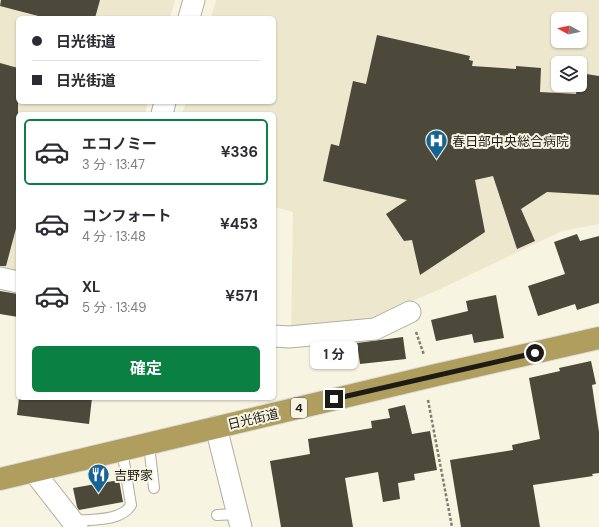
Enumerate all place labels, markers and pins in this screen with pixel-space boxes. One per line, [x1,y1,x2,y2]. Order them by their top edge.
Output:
hospital icon: 春日部中央総合病院 [423,128,449,161]
place label: 春日部中央総合病院 [452,133,569,150]
restaurant icon: 吉野家 [85,462,111,495]
place label: 吉野家 [114,467,153,484]

